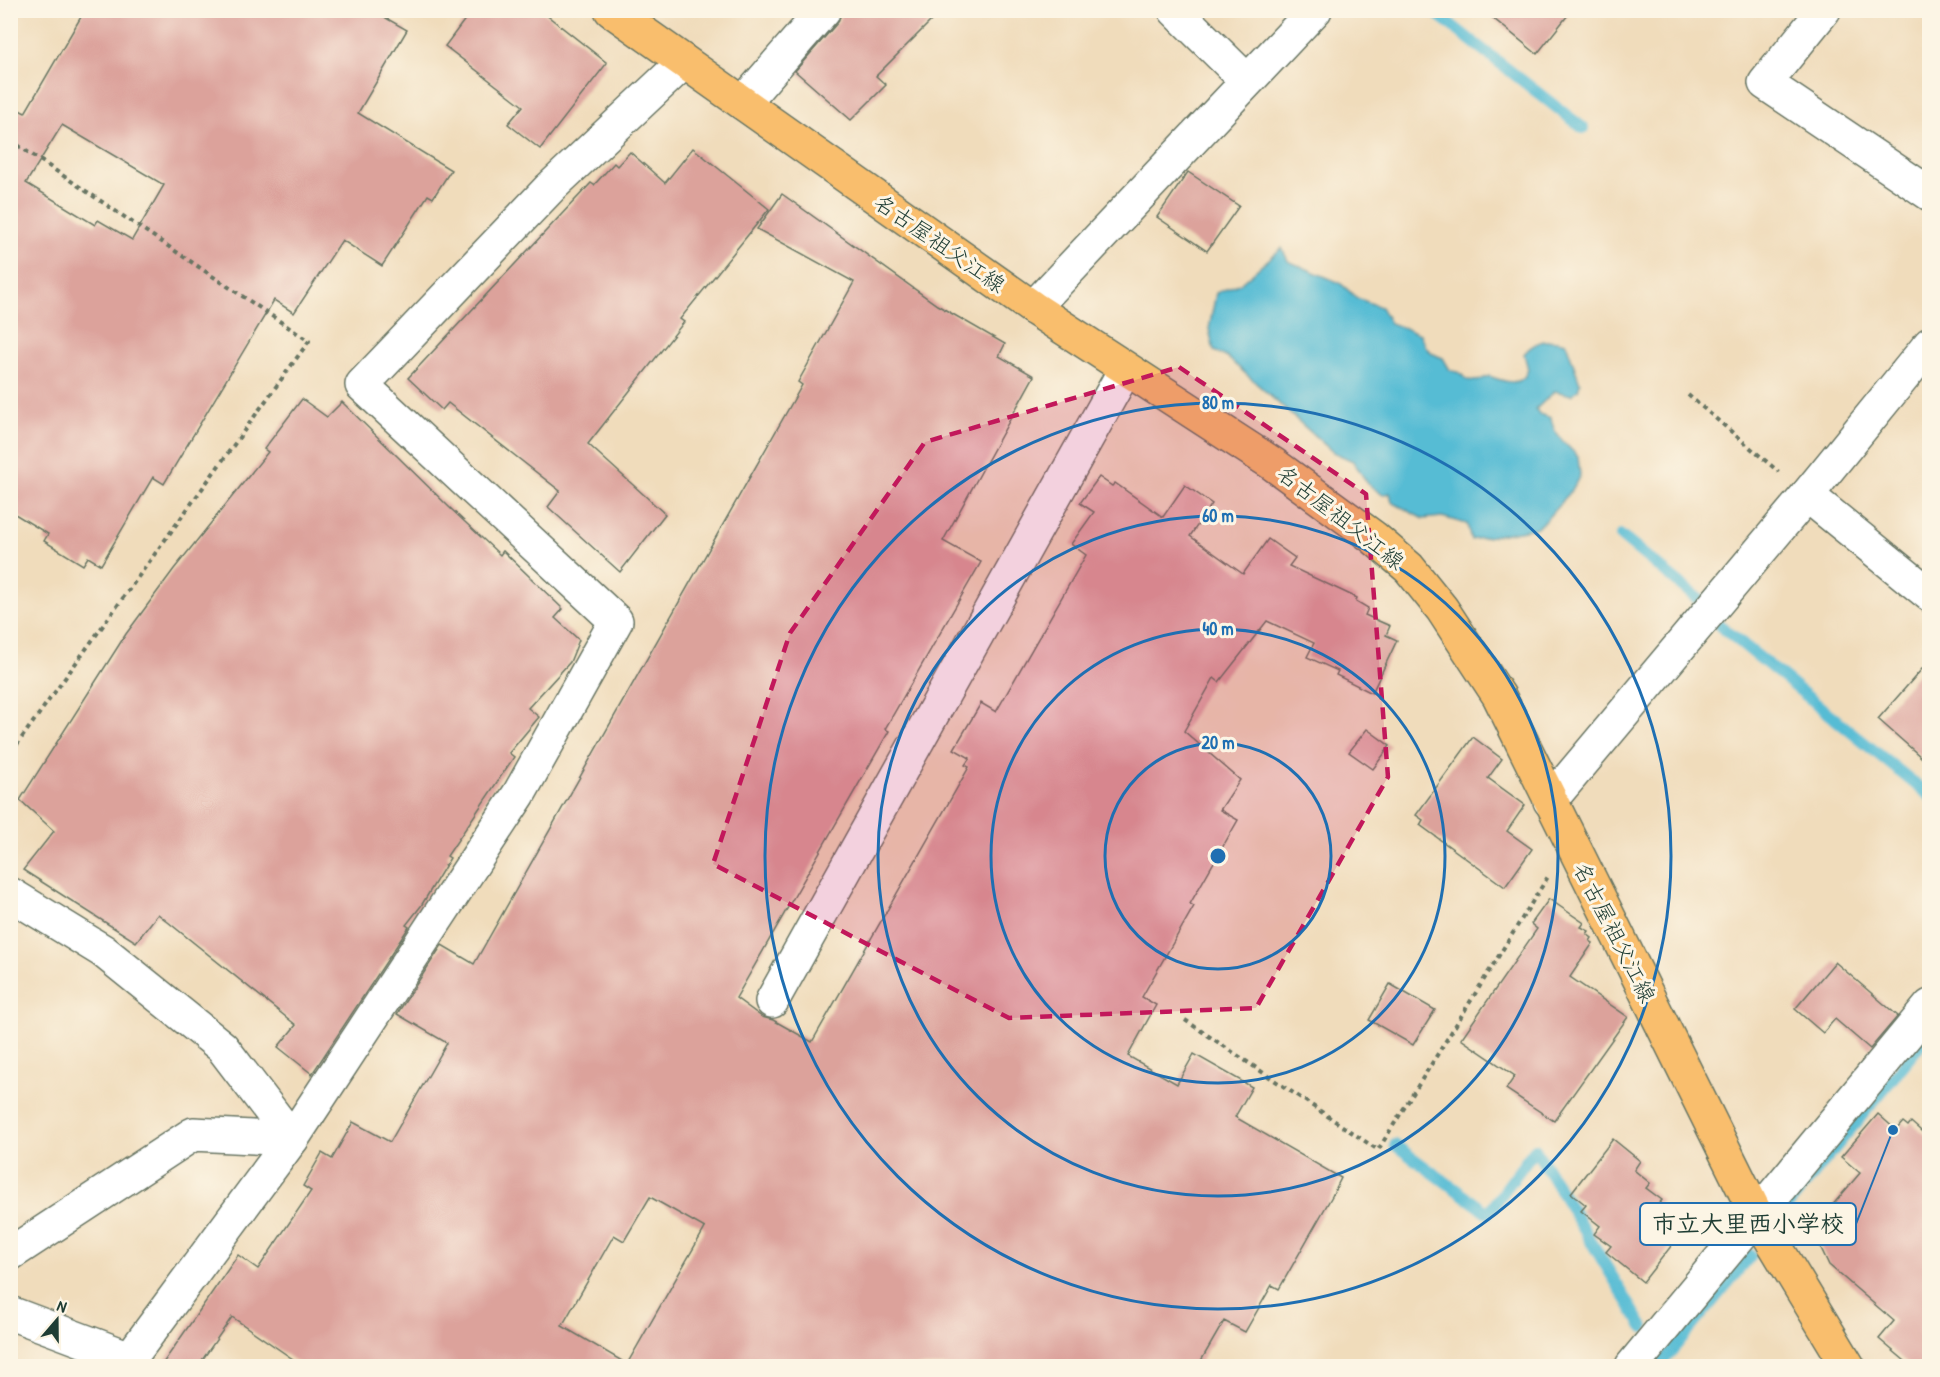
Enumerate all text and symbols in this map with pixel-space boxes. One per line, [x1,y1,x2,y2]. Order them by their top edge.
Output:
street label: 名古屋祖父江線 [868,187,1012,299]
text: 80 m [1202,390,1234,415]
street label: 名古屋祖父江線 [1271,458,1411,576]
text: 60 m [1202,503,1234,528]
text: 40 m [1202,616,1234,641]
text: 20 m [1202,730,1234,755]
centre of rings [1208,846,1228,866]
street label: 名古屋祖父江線 [1567,857,1663,1007]
callout: 市立大里西小学校 [1640,1203,1856,1245]
text: 市立大里西小学校 [1652,1207,1844,1239]
north arrow [27,1290,87,1350]
text: N [54,1294,70,1318]

